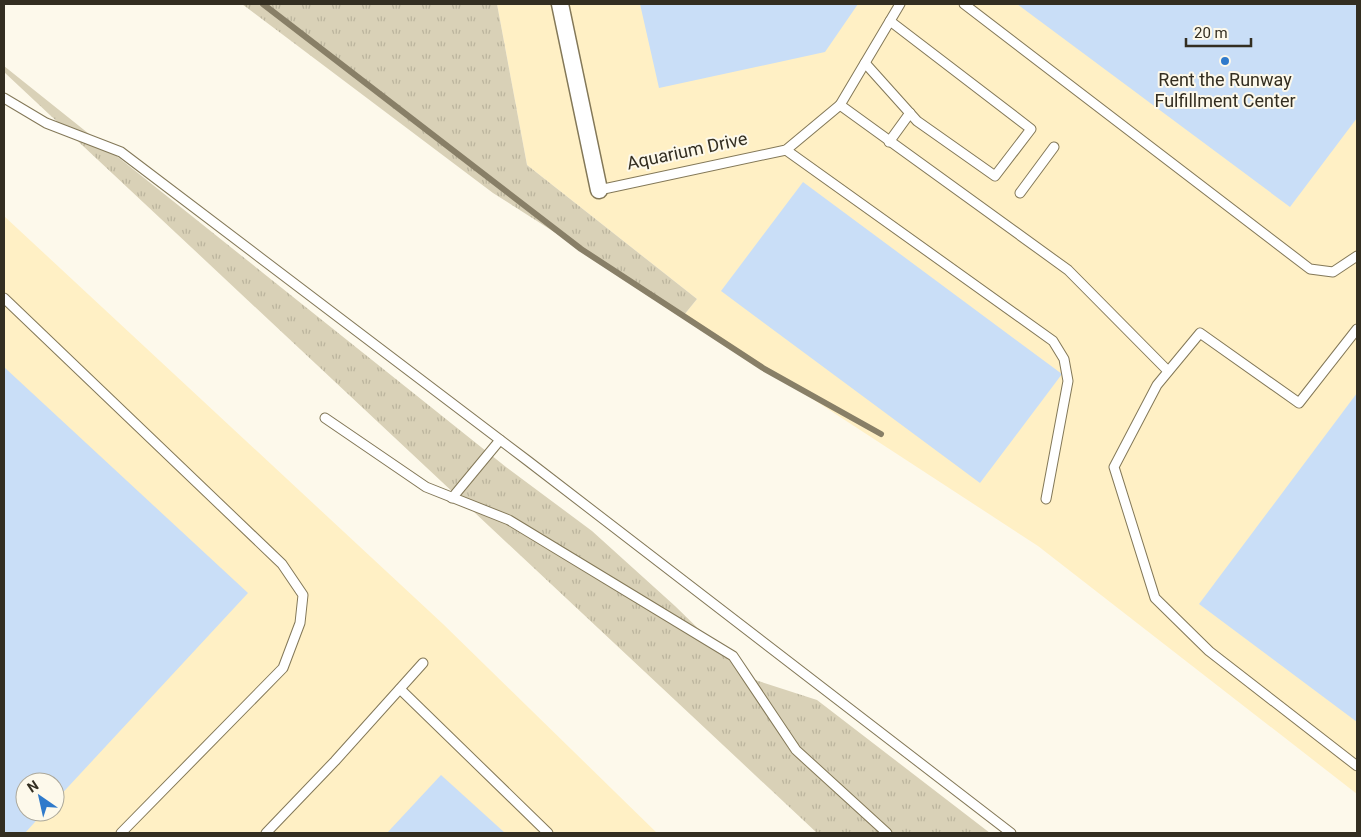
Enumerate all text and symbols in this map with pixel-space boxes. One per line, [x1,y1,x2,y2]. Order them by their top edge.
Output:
scale bar [1186,15,1251,47]
text: 20 m [1194,24,1228,42]
marker: Rent the Runway Fulfillment Center [1219,55,1231,67]
place label: Rent the Runway Fulfillment Center [1154,69,1296,111]
street label: Aquarium Drive [625,127,749,174]
north arrow [15,772,65,822]
text: N [24,777,41,796]

